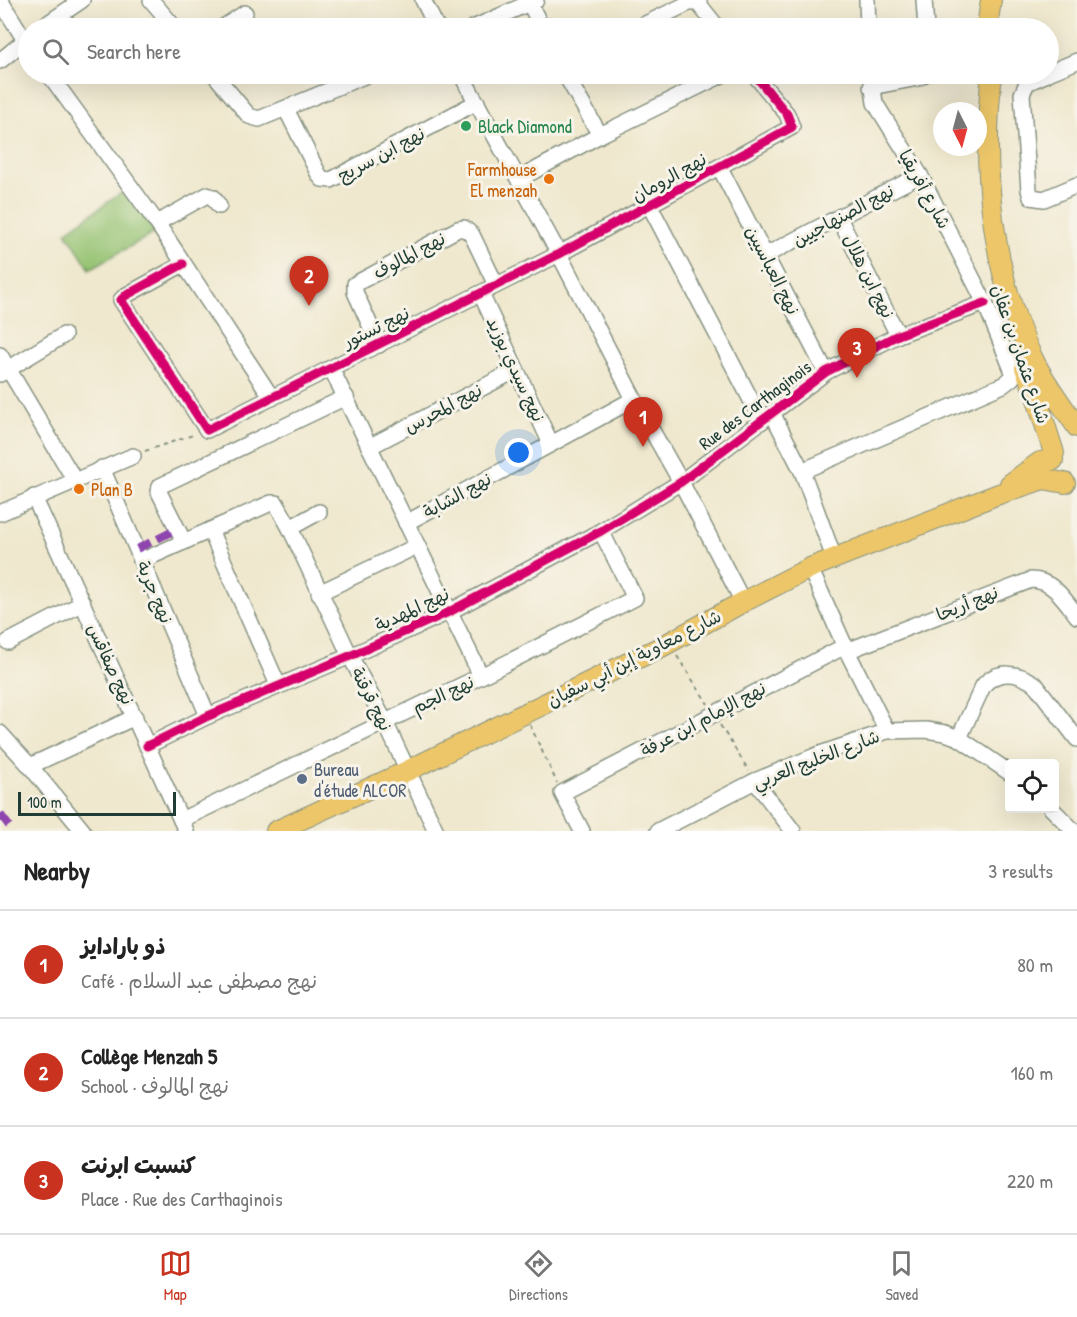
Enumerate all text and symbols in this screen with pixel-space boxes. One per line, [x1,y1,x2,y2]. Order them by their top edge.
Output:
search box [18,18,1059,84]
icon: search [39,35,72,68]
text: Search here [87,36,181,66]
north arrow [933,102,987,156]
place label: Black Diamond [478,114,572,139]
marker: Black Diamond [459,119,473,133]
street label: نهج ابن سريج [333,121,429,187]
street label: شارع أفريقيا [893,145,957,233]
street label: نهج الرومان [627,146,711,208]
place label: Farmhouse El menzah [467,157,537,203]
marker: Farmhouse El menzah [542,172,556,186]
street label: نهج الصنهاجيين [788,178,898,252]
street label: نهج العباسيين [740,221,806,319]
street label: نهج المالوف [368,225,450,285]
street label: نهج ابن هلال [837,230,901,322]
pin: 2 [290,256,328,306]
street label: شارع عثمان بن عفان [985,281,1057,427]
street label: نهج تستور [337,300,414,355]
street label: نهج سيدي بوزيد [480,312,551,426]
pin: 3 [838,328,876,378]
street label: Rue des Carthaginois [694,354,816,456]
street label: نهج المحرس [400,377,486,439]
pin: 1 [624,398,662,447]
your location [504,438,533,467]
street label: نهج الشابة [418,466,496,524]
place label: Plan B [91,477,133,502]
marker: Plan B [72,482,86,496]
street label: نهج جربة [131,557,179,627]
street label: نهج أريحا [932,579,1002,627]
street label: نهج المهدية [371,581,453,637]
street label: شارع معاوية إبن أبي سفيان [543,603,727,716]
street label: نهج صفاقس [81,619,141,709]
street label: نهج قرقنة [345,663,399,735]
street label: نهج الجم [408,669,479,721]
street label: نهج الإمام ابن عرفة [636,675,771,764]
street label: شارع الخليج العربي [749,723,885,799]
place label: Bureau d'étude ALCOR [314,757,406,803]
map controls [1005,759,1059,813]
button: locate [1005,759,1059,813]
marker: Bureau d'étude ALCOR [295,772,309,786]
scale bar [18,789,176,816]
text: 100 m [27,791,62,813]
text: Nearby [24,853,90,888]
text: 3 results [988,857,1053,884]
text: ذو بارادايز [81,931,165,961]
text: 1 [40,951,47,978]
text: 80 m [1017,951,1053,978]
text: Café · نهج مصطفى عبد السلام [81,967,317,994]
text: Collège Menzah 5 [81,1041,217,1071]
text: 2 [39,1059,48,1086]
text: 160 m [1011,1059,1053,1086]
text: School · نهج المالوف [81,1072,229,1099]
text: كنسبت ابرنت [81,1150,196,1180]
text: 3 [39,1167,48,1194]
text: 220 m [1007,1167,1053,1194]
text: Place · Rue des Carthaginois [81,1185,283,1212]
tab: Map [159,1247,192,1305]
tab: Directions [509,1247,568,1305]
tab: Saved [885,1247,918,1305]

